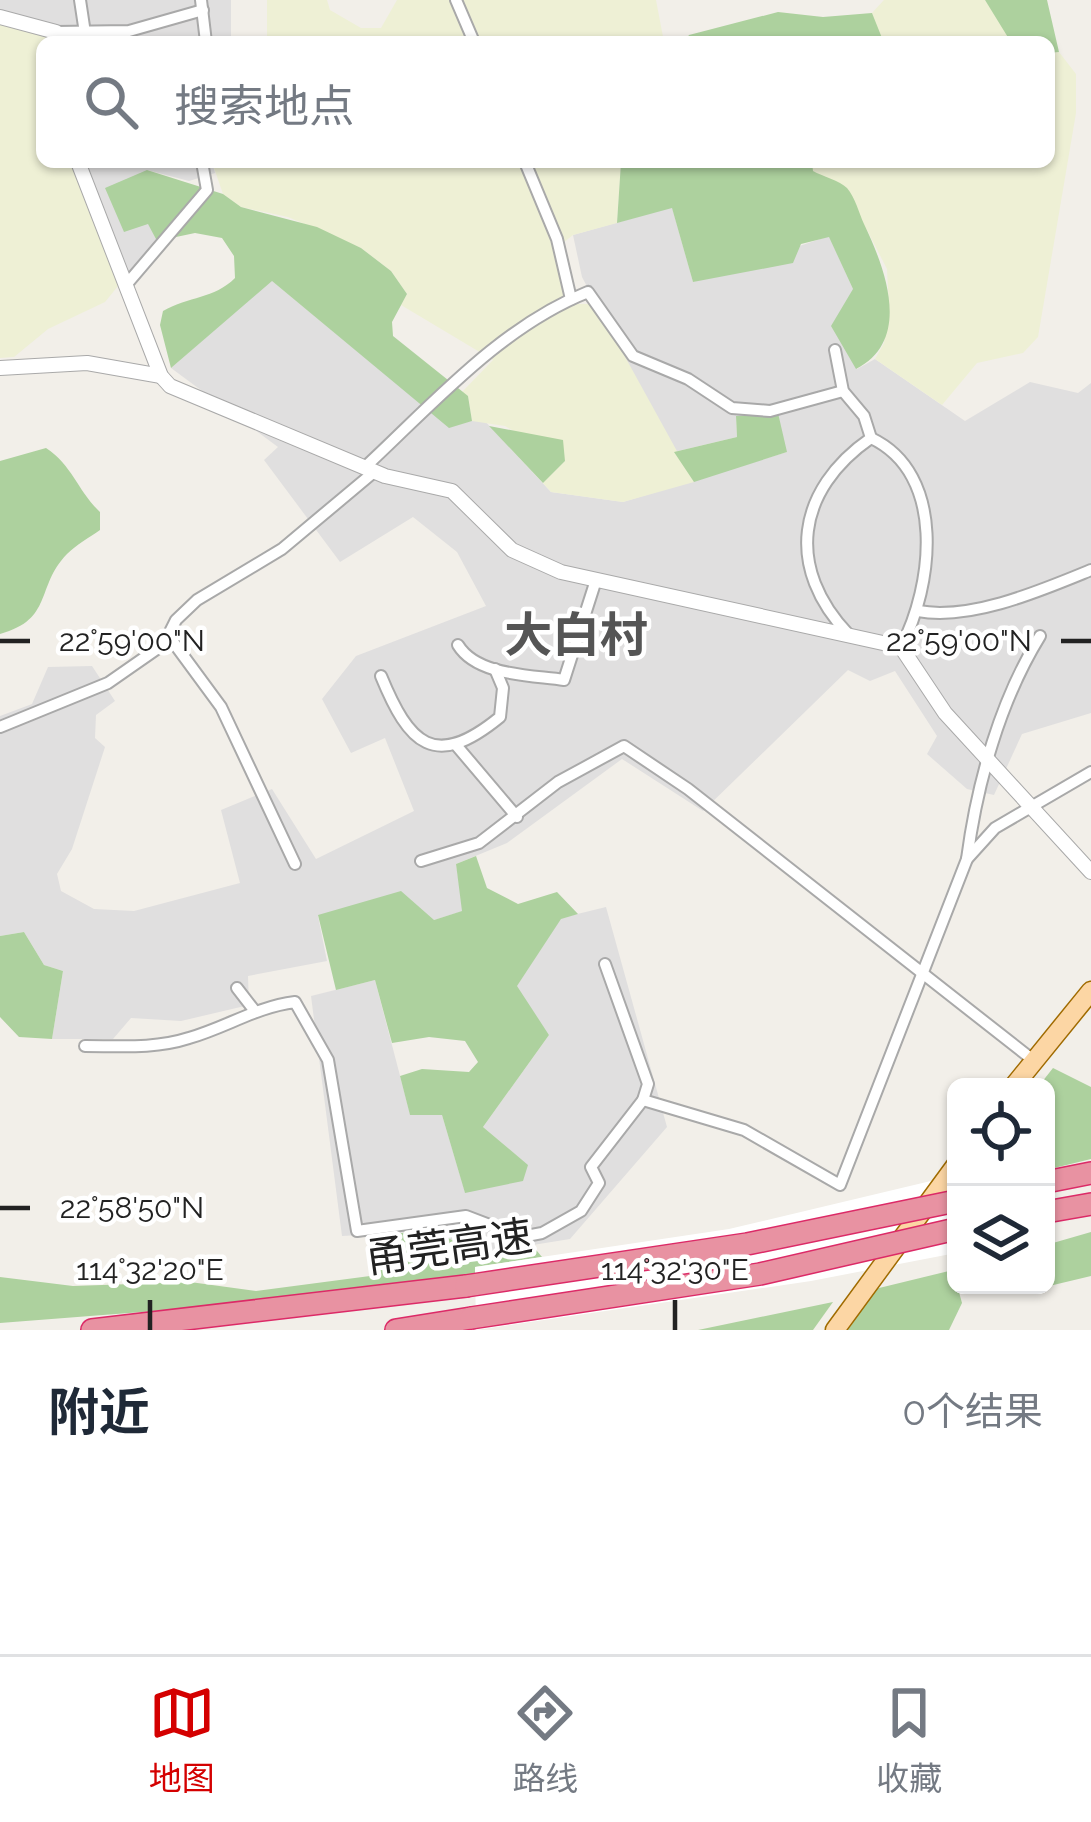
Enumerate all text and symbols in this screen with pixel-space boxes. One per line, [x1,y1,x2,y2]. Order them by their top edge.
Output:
search box [36,36,1055,168]
icon: search [78,69,144,135]
text: 搜索地点 [174,80,354,133]
district label: 大白村 [504,607,648,663]
text: 22°59'00"N [59,623,205,658]
text: 22°59'00"N [886,623,1032,658]
map controls [947,1078,1055,1294]
button: locate [947,1078,1055,1186]
button: layers [947,1186,1055,1294]
text: 22°58'50"N [60,1190,204,1225]
street label: 甬莞高速 [362,1211,536,1283]
text: 114°32'20"E [76,1252,224,1287]
text: 114°32'30"E [601,1252,749,1287]
text: 附近 [48,1382,150,1442]
text: 0个结果 [902,1388,1043,1434]
tab: 地图 [149,1680,215,1800]
tab: 路线 [512,1680,578,1800]
tab: 收藏 [876,1680,942,1800]

